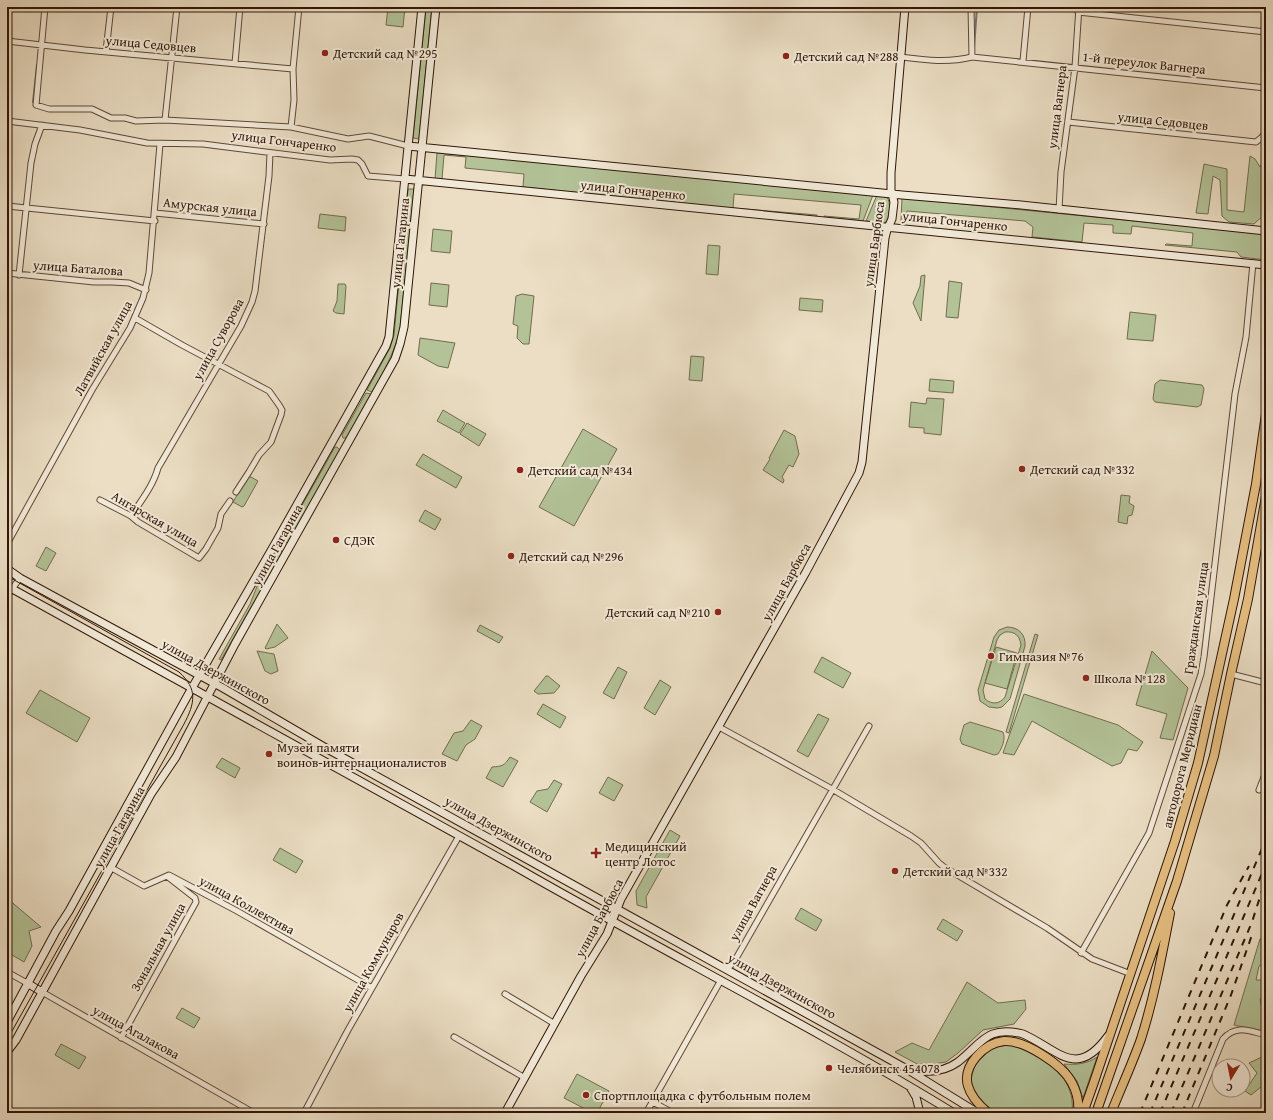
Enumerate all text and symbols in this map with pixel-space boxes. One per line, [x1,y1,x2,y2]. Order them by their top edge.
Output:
street label: улица Седовцев [104,30,197,57]
place label: Детский сад №295 [332,44,438,63]
place label: Детский сад №288 [793,47,899,66]
street label: 1-й переулок Вагнера [1081,47,1207,79]
marker: Детский сад №295 [320,48,330,58]
marker: Детский сад №288 [781,51,791,61]
street label: улица Вагнера [1042,63,1072,151]
street label: улица Седовцев [1116,107,1209,135]
street label: улица Гончаренко [229,125,338,157]
street label: улица Гончаренко [578,175,687,205]
street label: Амурская улица [162,193,259,221]
street label: улица Гагарина [386,196,414,290]
street label: улица Барбюса [858,199,890,289]
street label: улица Гончаренко [900,206,1009,236]
street label: улица Баталова [31,255,125,281]
street label: улица Суворова [187,294,249,384]
street label: Латвийская улица [69,296,137,399]
place label: Детский сад №332 [1029,460,1135,479]
place label: Детский сад №434 [527,461,633,480]
marker: Детский сад №332 [1017,464,1027,474]
marker: Детский сад №434 [515,465,525,475]
street label: Ангарская улица [108,486,203,552]
street label: улица Гагарина [246,500,308,590]
place label: СДЭК [344,531,375,550]
marker: СДЭК [331,535,341,545]
street label: улица Барбюса [756,539,816,625]
place label: Детский сад №296 [518,547,624,566]
marker: Детский сад №296 [506,551,516,561]
street label: Гражданская улица [1179,560,1213,675]
place label: Детский сад №210 [604,603,710,622]
marker: Детский сад №210 [713,607,723,617]
street label: улица Дзержинского [158,634,274,710]
place label: Гимназия №76 [999,647,1084,666]
marker: Гимназия №76 [986,651,996,661]
place label: Школа №128 [1094,669,1166,688]
marker: Школа №128 [1081,673,1091,683]
street label: автодорога Меридиан [1157,702,1207,830]
place label: Музей памяти воинов-интернационалистов [277,738,446,772]
marker: Музей памяти воинов-интернационалистов [264,749,274,759]
street label: улица Гагарина [88,782,150,872]
street label: улица Дзержинского [441,791,557,867]
place label: Медицинский центр Лотос [605,837,687,871]
marker: Медицинский центр Лотос [590,847,602,859]
street label: улица Вагнера [724,861,782,945]
place label: Детский cад №332 [902,862,1008,881]
marker: Детский cад №332 [890,866,900,876]
street label: улица Коллектива [195,870,299,939]
street label: улица Барбюса [570,875,628,962]
street label: Зональная улица [126,899,191,995]
street label: улица Коммунаров [337,909,408,1016]
street label: улица Дзержинского [724,948,840,1024]
street label: улица Агалакова [88,1000,184,1064]
north arrow [1211,1058,1251,1098]
place label: Челябинск 454078 [837,1059,940,1078]
marker: Челябинск 454078 [824,1063,834,1073]
text: С [1225,1079,1234,1096]
place label: Спортплощадка с футбольным полем [594,1086,811,1105]
marker: Спортплощадка с футбольным полем [581,1090,591,1100]

